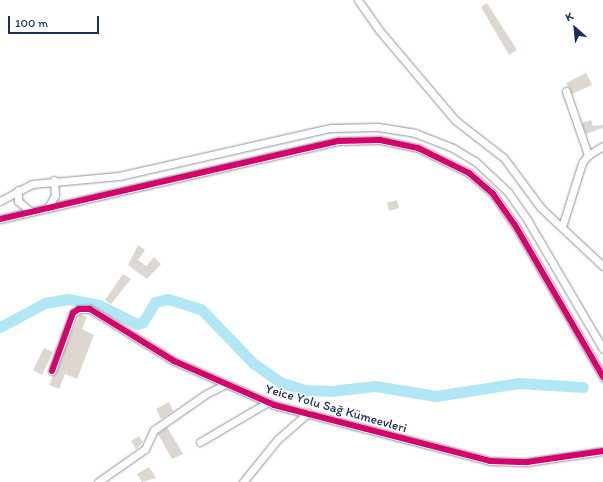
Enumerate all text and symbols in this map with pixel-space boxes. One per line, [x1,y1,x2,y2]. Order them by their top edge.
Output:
scale bar [10,8,101,34]
north arrow [555,8,595,48]
text: K [563,9,575,24]
text: 100 m [15,16,48,30]
street label: Yeice Yolu Sağ Kümeevleri [264,381,408,437]

